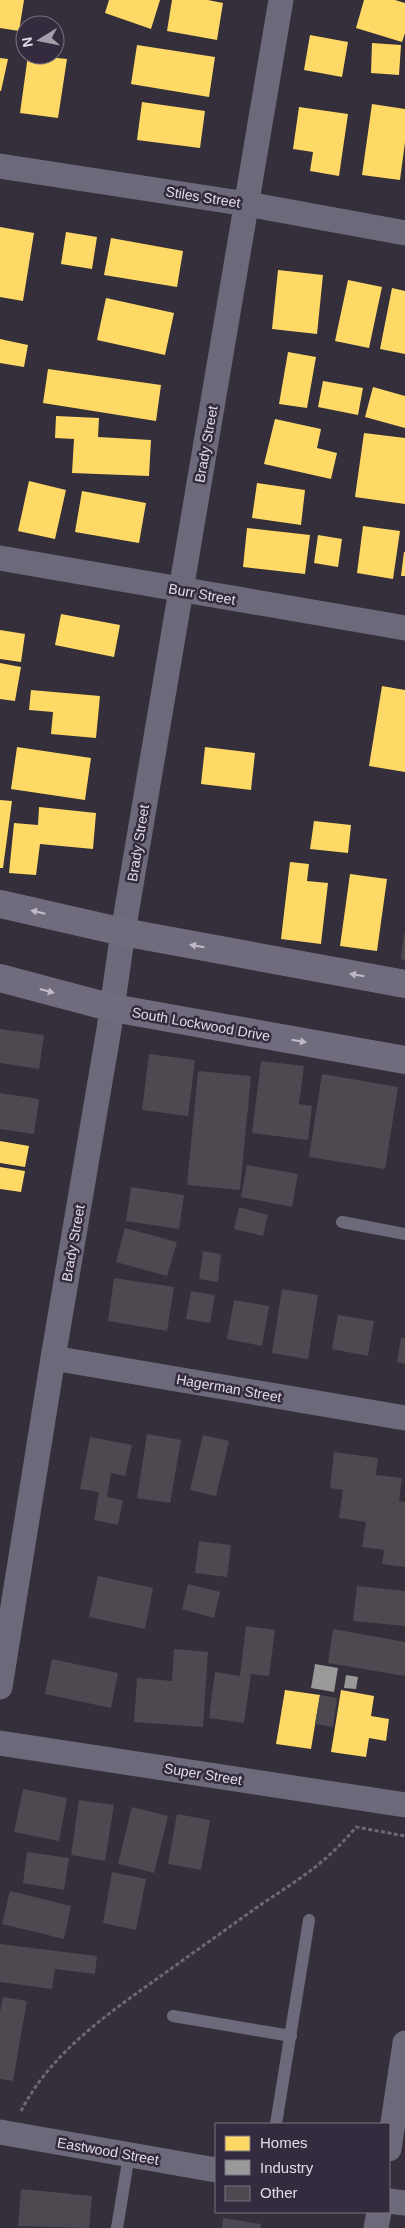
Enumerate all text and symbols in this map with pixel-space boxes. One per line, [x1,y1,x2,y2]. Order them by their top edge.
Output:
north arrow [15,15,65,65]
text: N [18,36,36,49]
street label: Stiles Street [164,183,242,211]
street label: Brady Street [191,404,221,484]
street label: Burr Street [167,580,237,608]
street label: Brady Street [124,803,152,883]
one-way arrow [31,908,46,916]
one-way arrow [190,942,205,950]
one-way arrow [349,971,365,979]
one-way arrow [40,987,55,995]
street label: South Lockwood Drive [131,1004,272,1044]
one-way arrow [291,1037,306,1045]
street label: Brady Street [58,1203,88,1283]
street label: Hagerman Street [175,1371,283,1405]
street label: Super Street [163,1760,243,1788]
legend [215,2123,390,2213]
street label: Eastwood Street [56,2134,160,2168]
text: Homes [260,2134,308,2151]
text: Industry [260,2159,314,2176]
text: Other [260,2184,298,2201]

